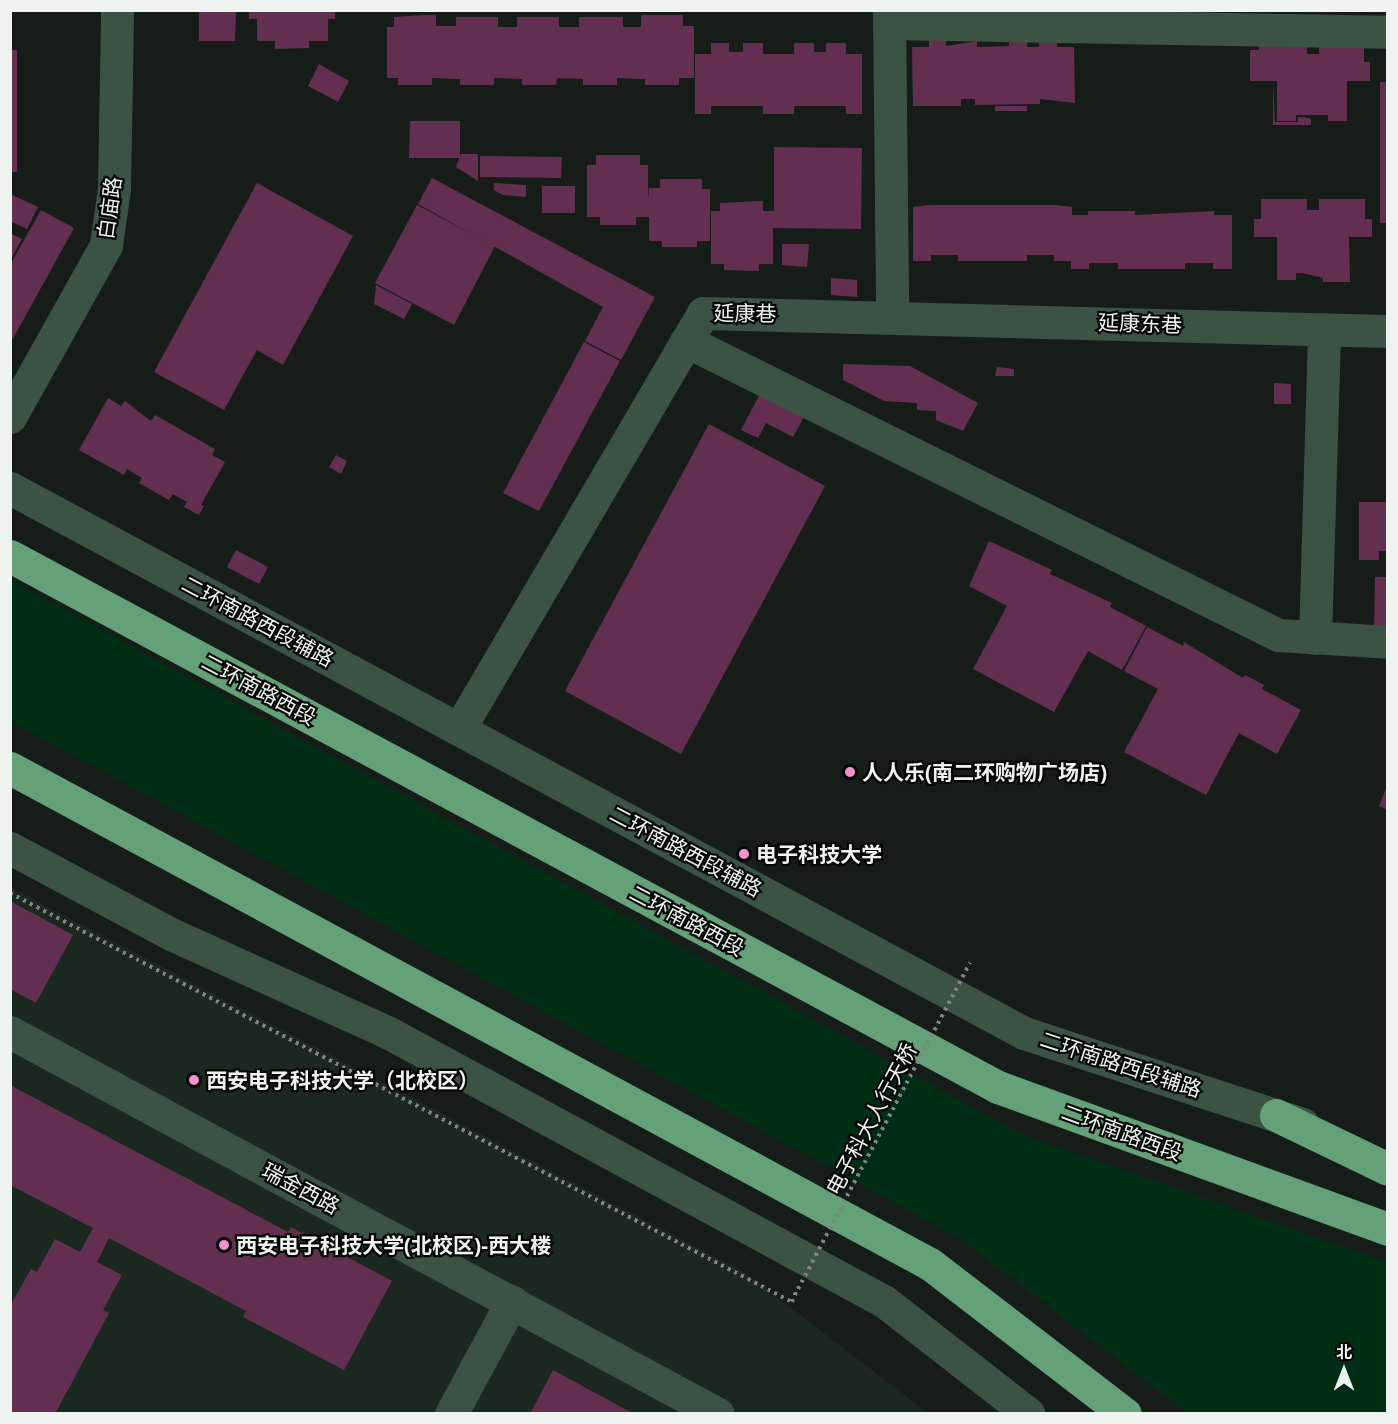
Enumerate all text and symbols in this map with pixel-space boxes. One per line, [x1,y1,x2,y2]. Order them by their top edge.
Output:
street label: 白庙路 [92,175,126,241]
street label: 延康巷 [713,300,777,326]
street label: 延康东巷 [1098,309,1182,337]
street label: 二环南路西段辅路 [178,570,338,672]
street label: 二环南路西段 [197,648,321,730]
place label: 人人乐(南二环购物广场店) [862,759,1107,785]
marker: 人人乐(南二环购物广场店) [843,765,857,779]
street label: 二环南路西段辅路 [606,800,766,902]
place label: 电子科技大学 [756,841,882,867]
marker: 电子科技大学 [737,847,751,861]
street label: 二环南路西段 [625,879,749,961]
street label: 二环南路西段辅路 [1037,1026,1205,1102]
street label: 电子科大人行天桥 [820,1039,922,1199]
place label: 西安电子科技大学（北校区） [206,1067,479,1093]
marker: 西安电子科技大学（北校区） [187,1073,201,1087]
street label: 二环南路西段 [1058,1099,1186,1165]
street label: 瑞金西路 [258,1157,344,1219]
place label: 西安电子科技大学(北校区)-西大楼 [236,1232,551,1258]
marker: 西安电子科技大学(北校区)-西大楼 [217,1238,231,1252]
north arrow [1314,1340,1374,1400]
text: 北 [1336,1341,1352,1363]

